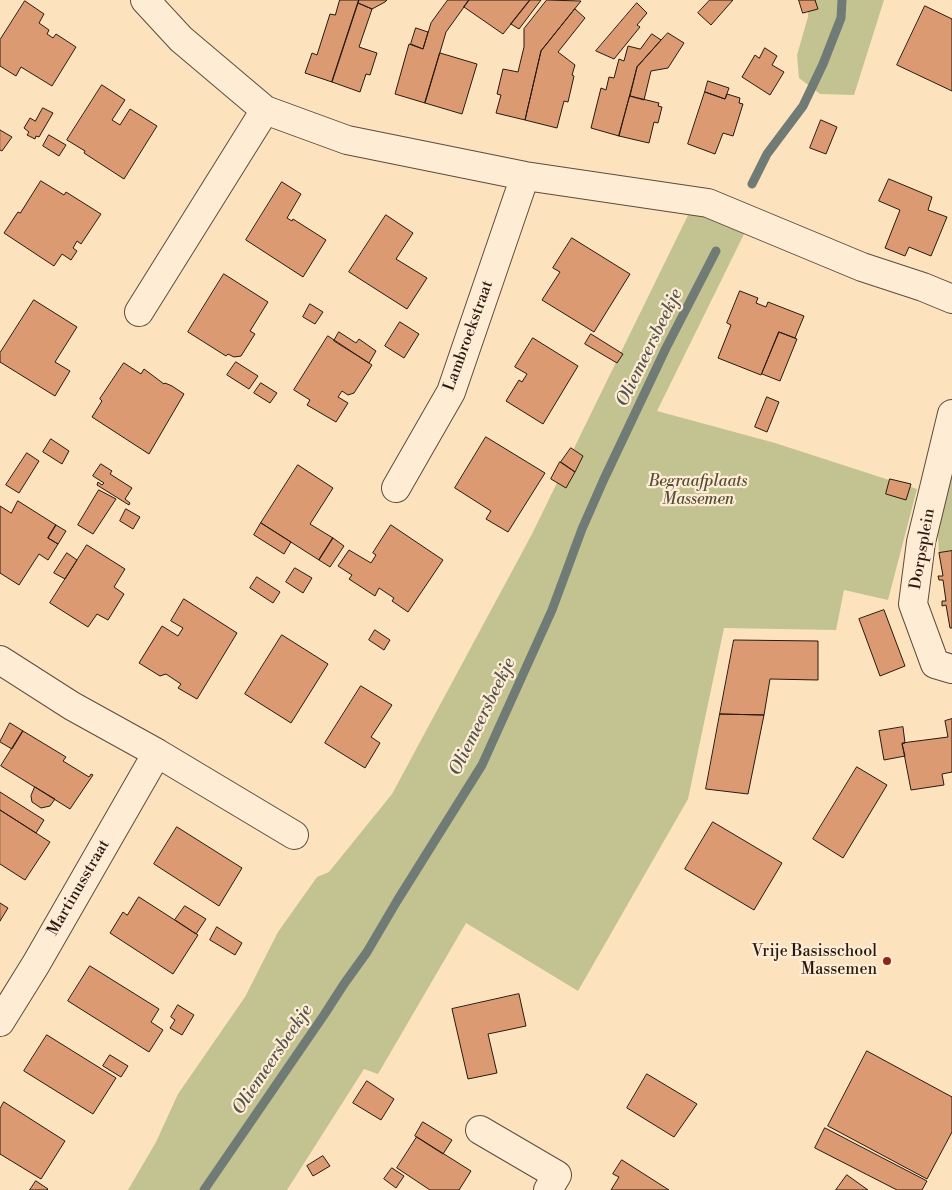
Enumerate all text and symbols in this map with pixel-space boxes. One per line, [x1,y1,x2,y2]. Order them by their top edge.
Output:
street label: Lambroekstraat [440,278,498,394]
water label: Oliemeersbeekje [612,286,688,410]
park label: Begraafplaats Massemen [648,472,748,510]
street label: Dorpsplein [906,507,940,591]
water label: Oliemeersbeekje [445,655,521,779]
street label: Martinusstraat [44,837,114,939]
place label: Vrije Basisschool Massemen [752,942,877,980]
marker: Vrije Basisschool Massemen [881,955,893,967]
water label: Oliemeersbeekje [228,1001,318,1119]

